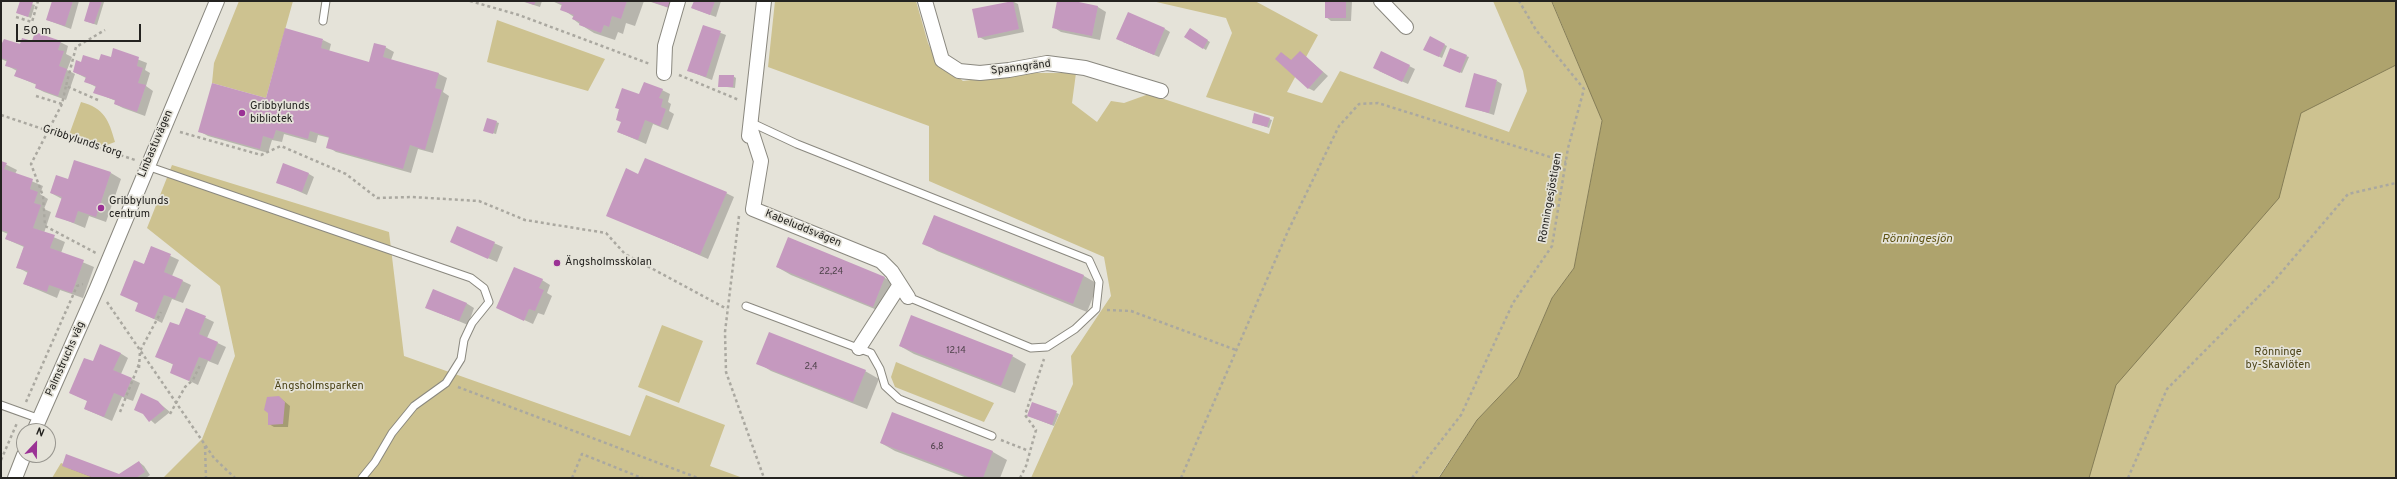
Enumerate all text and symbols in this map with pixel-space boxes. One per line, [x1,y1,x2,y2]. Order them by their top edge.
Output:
scale bar [18,16,143,42]
text: 50 m [23,23,51,39]
street label: Spanngränd [990,58,1052,78]
place label: Gribbylunds bibliotek [250,100,310,126]
street label: Linbastuvägen [136,108,176,180]
marker: Gribbylunds bibliotek [237,108,247,118]
street label: Gribbylunds torg [41,123,123,161]
street label: Rönningesjöstigen [1537,152,1565,244]
place label: Gribbylunds centrum [109,195,169,221]
marker: Gribbylunds centrum [96,203,106,213]
street label: Kabeluddsvägen [763,208,843,250]
water label: Rönningesjön [1882,233,1952,247]
place label: Ängsholmsskolan [565,256,652,270]
marker: Ängsholmsskolan [552,258,562,268]
house number: 22,24 [819,267,843,277]
street label: Palmstruchs väg [44,320,88,398]
house number: 12,14 [946,346,966,356]
park label: Rönninge by-Skavlöten [2246,346,2310,372]
house number: 2,4 [804,362,818,372]
park label: Ängsholmsparken [274,380,364,394]
north arrow [16,423,56,463]
text: N [34,425,46,441]
house number: 6,8 [931,442,943,452]

